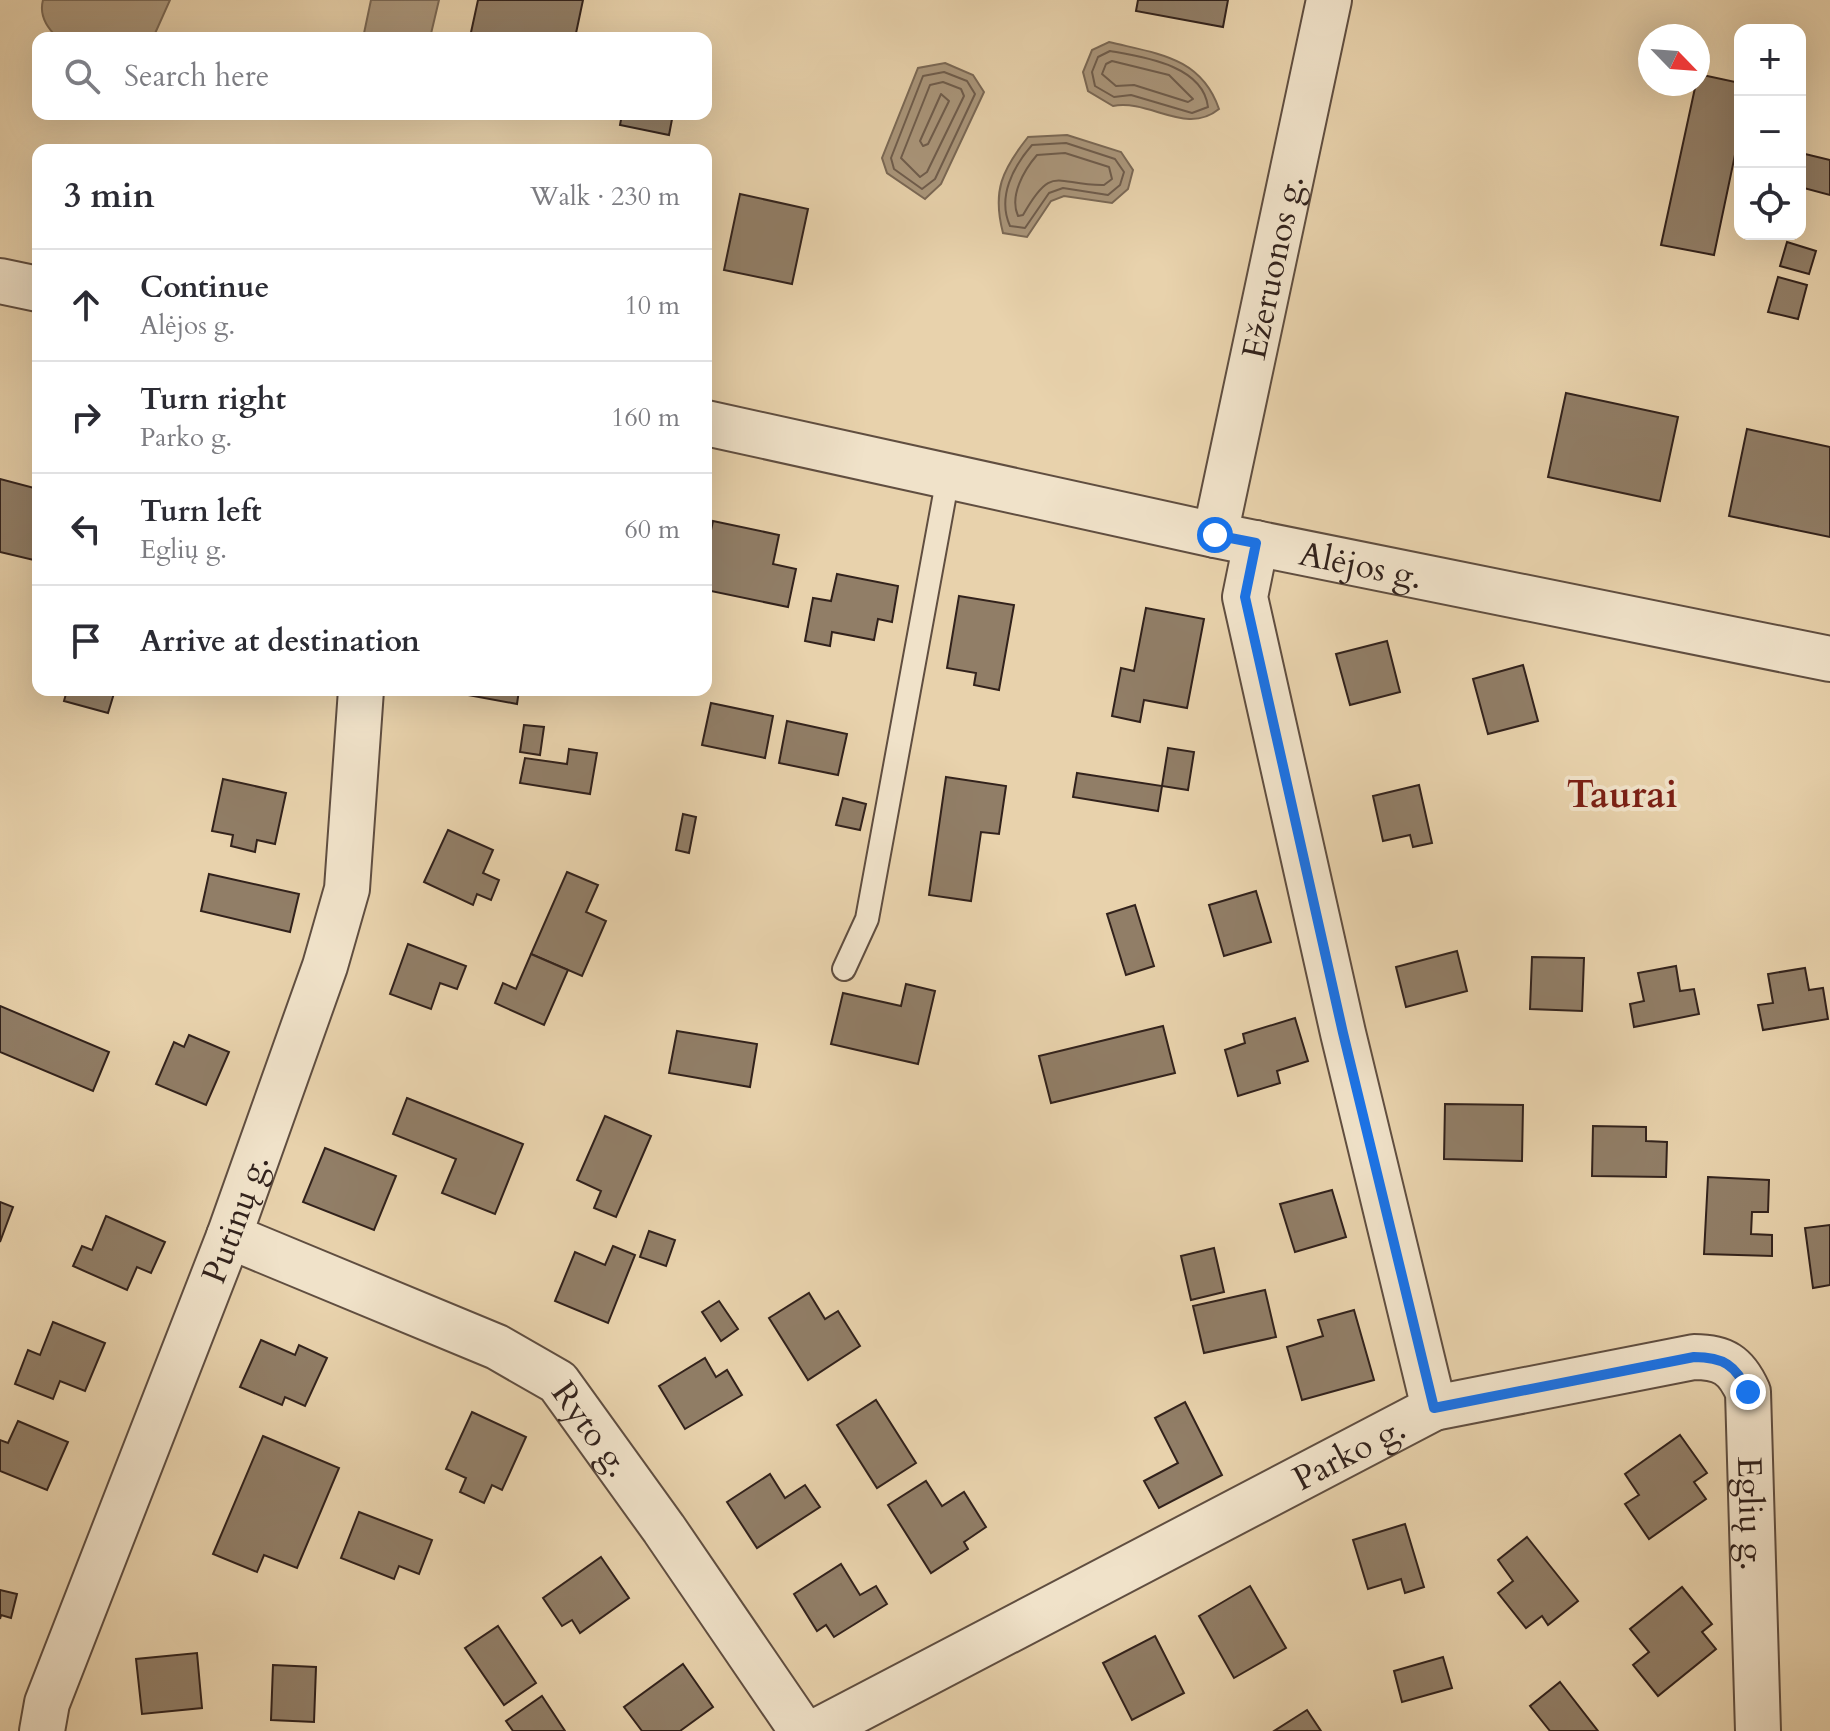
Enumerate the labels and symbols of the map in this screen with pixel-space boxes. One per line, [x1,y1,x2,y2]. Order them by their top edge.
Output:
north arrow [1638,24,1710,96]
street label: Ežeruonos g. [1231,171,1315,363]
route start [1197,517,1233,553]
street label: Alėjos g. [1295,531,1426,600]
district label: Taurai [1567,769,1677,821]
street label: Putinų g. [191,1148,280,1290]
street label: Ryto g. [541,1372,641,1486]
route end [1730,1374,1766,1410]
street label: Parko g. [1285,1405,1413,1502]
street label: Eglių g. [1726,1456,1775,1571]

